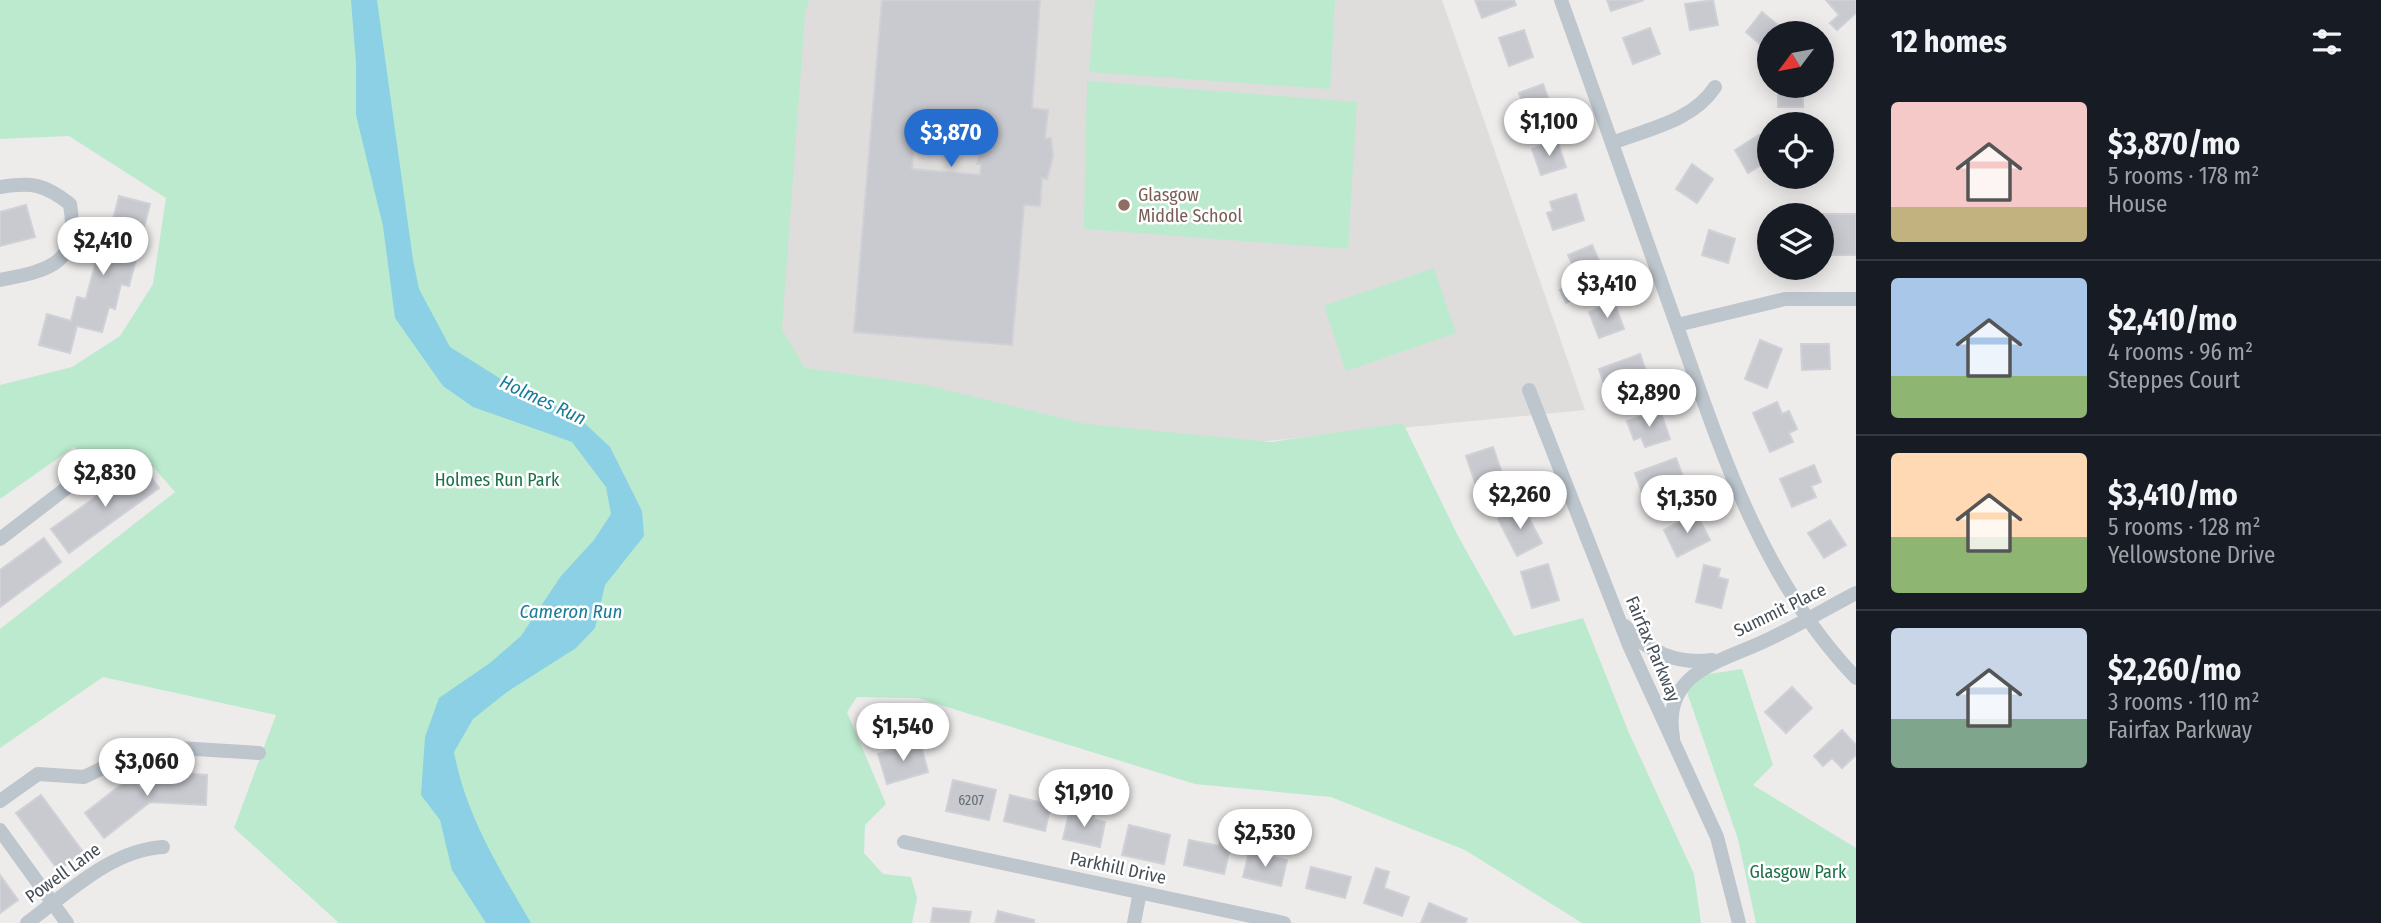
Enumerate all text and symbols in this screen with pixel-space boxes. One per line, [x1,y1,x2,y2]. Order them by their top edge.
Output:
north arrow [1757,21,1834,98]
map controls [1757,21,1834,280]
icon: filters [2308,23,2346,61]
text: 12 homes [1891,24,2007,60]
pin: $1,100 [1492,99,1606,158]
text: $1,100 [1520,107,1578,135]
pin: $3,870 [894,110,1008,169]
button: locate [1757,112,1834,189]
text: $3,870 [920,118,982,146]
text: $3,870/mo [2108,126,2240,162]
icon: home [1947,130,2031,214]
text: 5 rooms · 178 m² [2108,162,2259,190]
place label: Glasgow Middle School [1138,184,1242,227]
text: House [2108,190,2167,218]
marker: Glasgow Middle School [1116,197,1132,213]
button: layers [1757,203,1834,280]
pin: $2,410 [46,218,160,277]
text: $2,410 [73,226,133,254]
pin: $3,410 [1550,260,1664,320]
text: $3,410 [1577,269,1637,297]
text: $2,410/mo [2108,302,2237,338]
icon: home [1947,306,2031,390]
text: 4 rooms · 96 m² [2108,338,2253,366]
text: Steppes Court [2108,366,2240,394]
water label: Holmes Run [496,370,590,430]
pin: $2,890 [1592,370,1706,429]
text: $2,890 [1617,378,1681,406]
pin: $2,830 [48,449,162,509]
text: $2,830 [74,458,136,486]
park label: Holmes Run Park [435,469,560,491]
pin: $2,260 [1463,472,1577,531]
pin: $1,350 [1630,476,1744,535]
text: $3,410/mo [2108,477,2238,513]
text: $2,260 [1489,480,1551,508]
icon: home [1947,481,2031,565]
text: $1,350 [1657,484,1717,512]
text: 5 rooms · 128 m² [2108,513,2261,541]
text: Yellowstone Drive [2108,541,2275,569]
street label: Summit Place [1730,578,1830,642]
street label: Fairfax Parkway [1621,593,1685,705]
water label: Cameron Run [520,600,622,623]
text: $2,260/mo [2108,652,2241,688]
icon: home [1947,656,2031,740]
text: 3 rooms · 110 m² [2108,688,2259,716]
pin: $1,540 [846,704,960,763]
text: $1,540 [872,712,934,740]
text: Fairfax Parkway [2108,716,2252,744]
pin: $3,060 [90,738,204,798]
text: $3,060 [115,747,179,775]
pin: $1,910 [1027,770,1141,829]
text: $1,910 [1055,778,1113,806]
house number: 6207 [958,792,984,809]
pin: $2,530 [1208,810,1322,869]
text: $2,530 [1234,818,1296,846]
street label: Powell Lane [21,838,105,908]
street label: Parkhill Drive [1068,847,1168,889]
park label: Glasgow Park [1750,861,1847,883]

